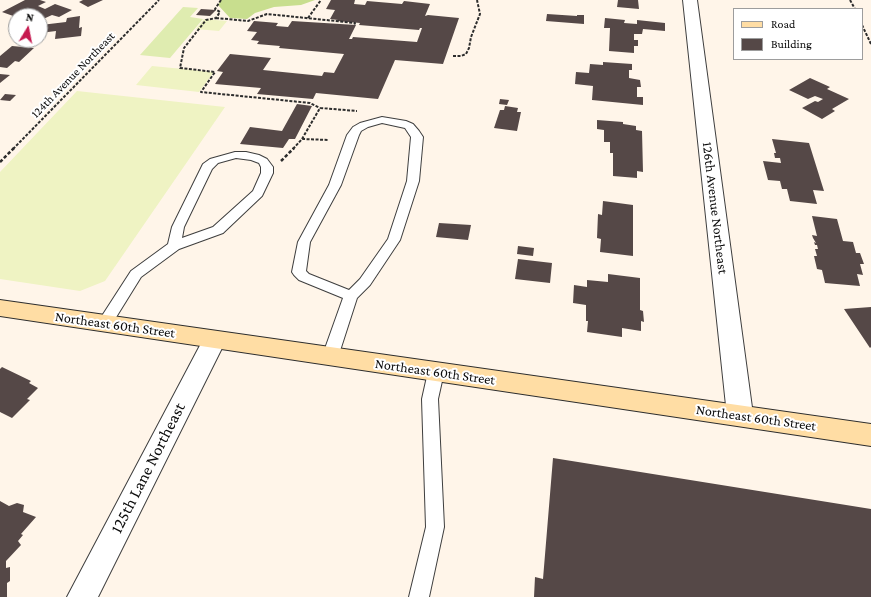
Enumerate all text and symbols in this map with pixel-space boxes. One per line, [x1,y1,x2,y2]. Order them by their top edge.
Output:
north arrow [8,8,48,48]
legend [733,8,863,60]
text: N [25,11,35,24]
text: Road [771,17,795,31]
street label: 124th Avenue Northeast [28,29,118,121]
text: Building [771,37,812,51]
street label: 126th Avenue Northeast [699,141,731,275]
street label: Northeast 60th Street [54,308,176,342]
street label: Northeast 60th Street [374,355,496,389]
street label: 125th Lane Northeast [106,399,190,537]
street label: Northeast 60th Street [695,401,817,435]

